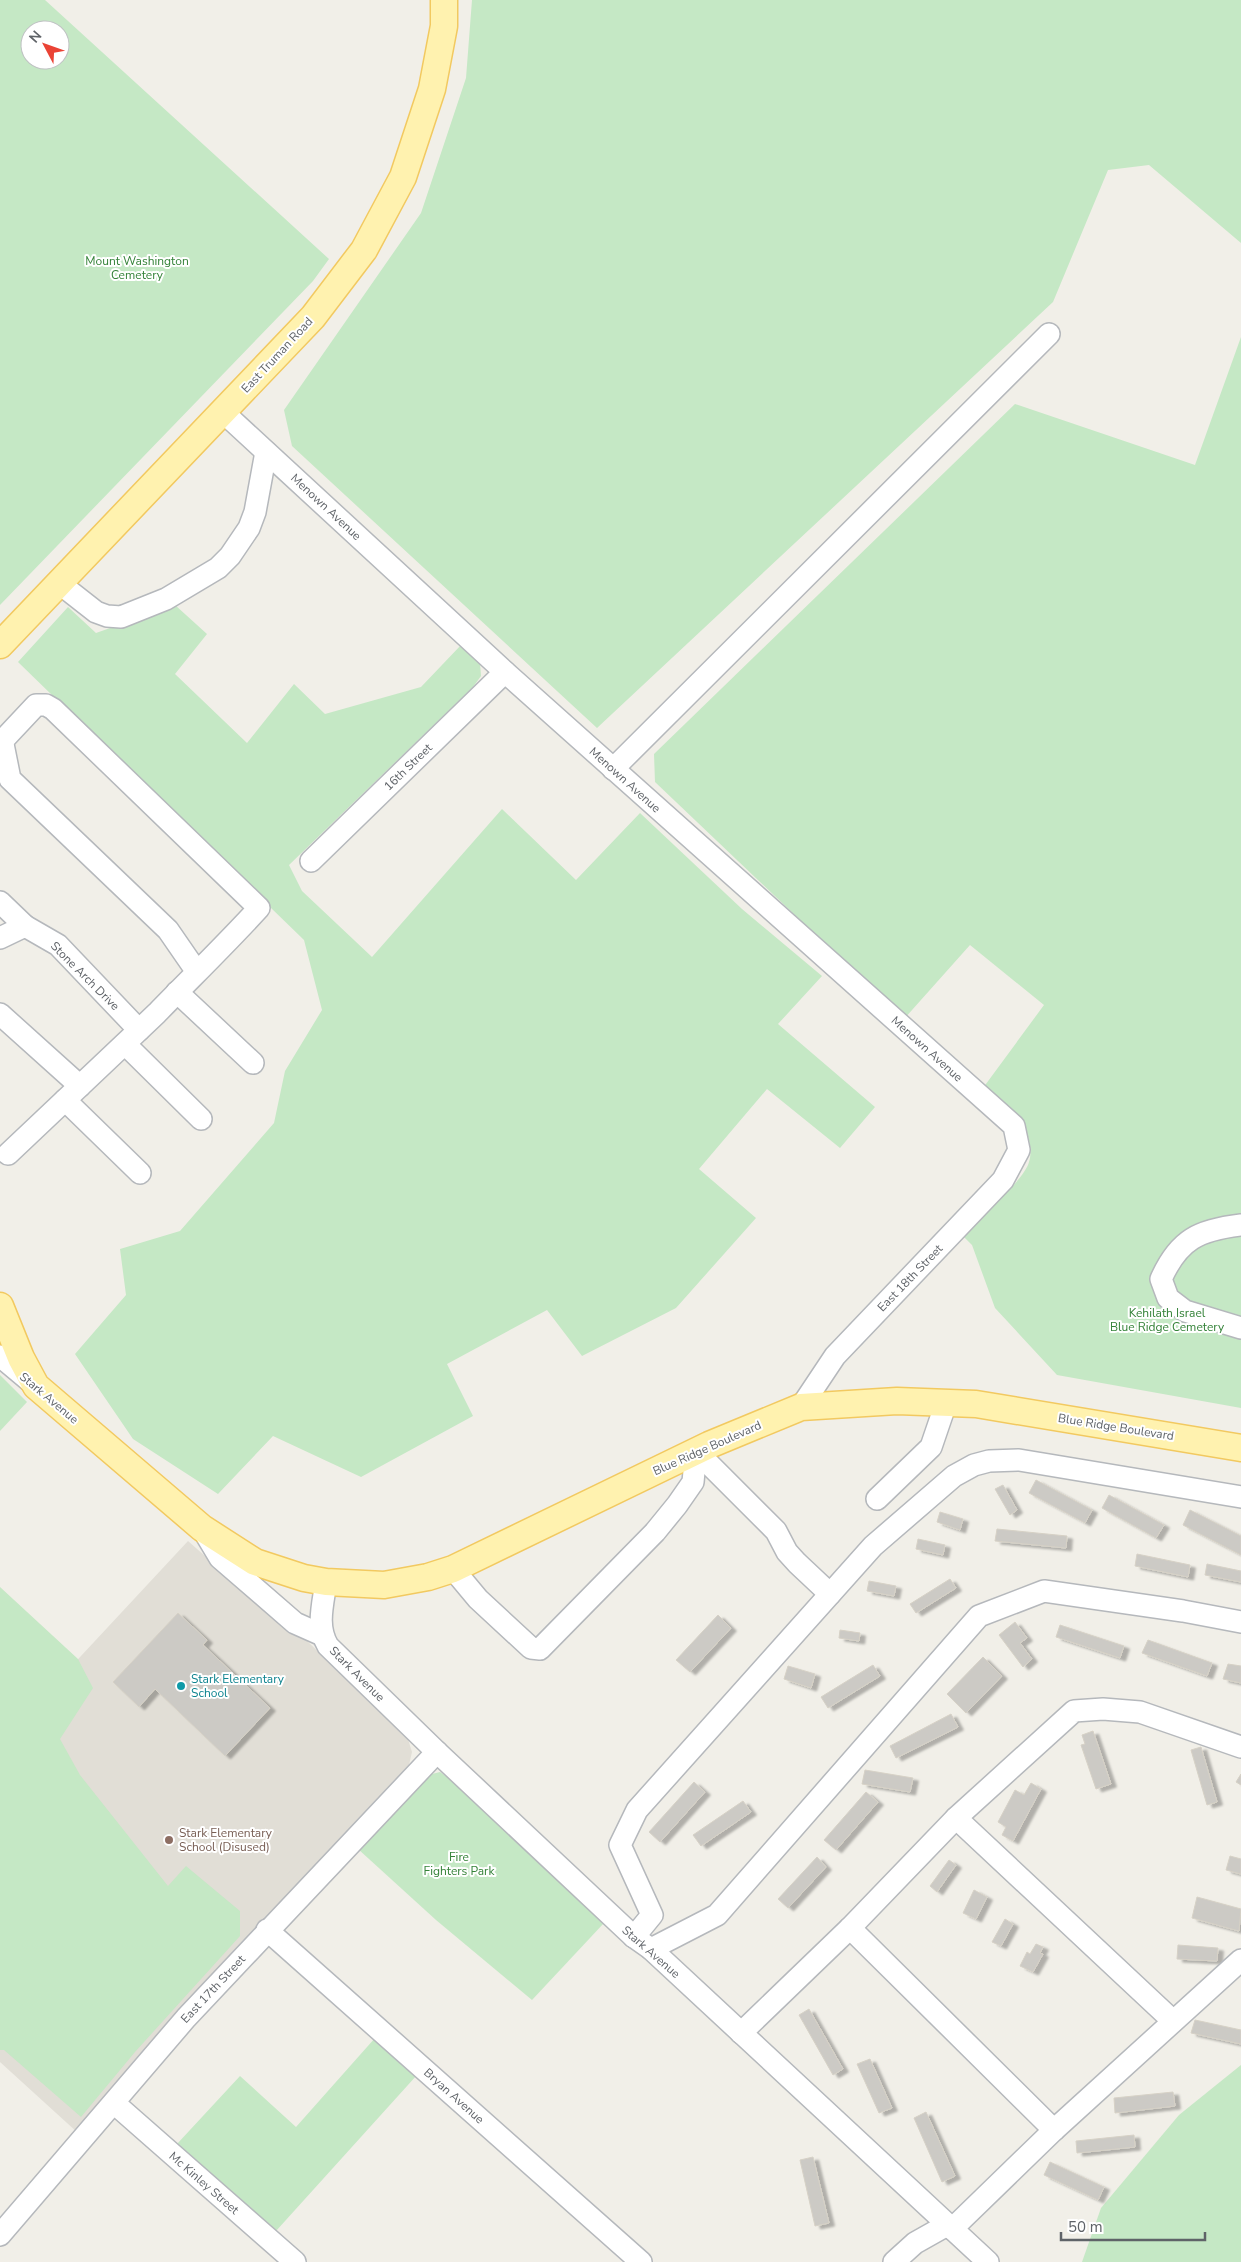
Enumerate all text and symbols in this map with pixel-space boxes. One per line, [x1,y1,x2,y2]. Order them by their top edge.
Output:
north arrow [20,20,70,70]
text: N [25,27,46,47]
park label: Mount Washington Cemetery [85,253,189,283]
street label: East Truman Road [238,314,316,396]
street label: Menown Avenue [287,470,365,544]
street label: 16th Street [380,739,436,794]
street label: Menown Avenue [586,744,664,816]
street label: Stone Arch Drive [47,938,123,1014]
street label: Menown Avenue [888,1013,966,1085]
street label: East 18th Street [874,1240,947,1315]
park label: Kehilath Israel Blue Ridge Cemetery [1110,1305,1225,1335]
street label: Stark Avenue [16,1369,82,1427]
street label: Blue Ridge Boulevard [1057,1410,1175,1444]
street label: Blue Ridge Boulevard [650,1417,764,1479]
street label: Stark Avenue [326,1643,388,1705]
place label: Stark Elementary School [191,1671,285,1701]
marker: Stark Elementary School [175,1680,187,1692]
place label: Stark Elementary School (Disused) [179,1825,273,1855]
marker: Stark Elementary School (Disused) [163,1834,175,1846]
park label: Fire Fighters Park [424,1849,495,1879]
street label: Stark Avenue [619,1922,683,1982]
street label: East 17th Street [177,1951,249,2026]
street label: Bryan Avenue [420,2065,488,2127]
street label: Mc Kinley Street [166,2148,243,2218]
scale bar [1061,2210,1205,2242]
text: 50 m [1068,2217,1103,2237]

